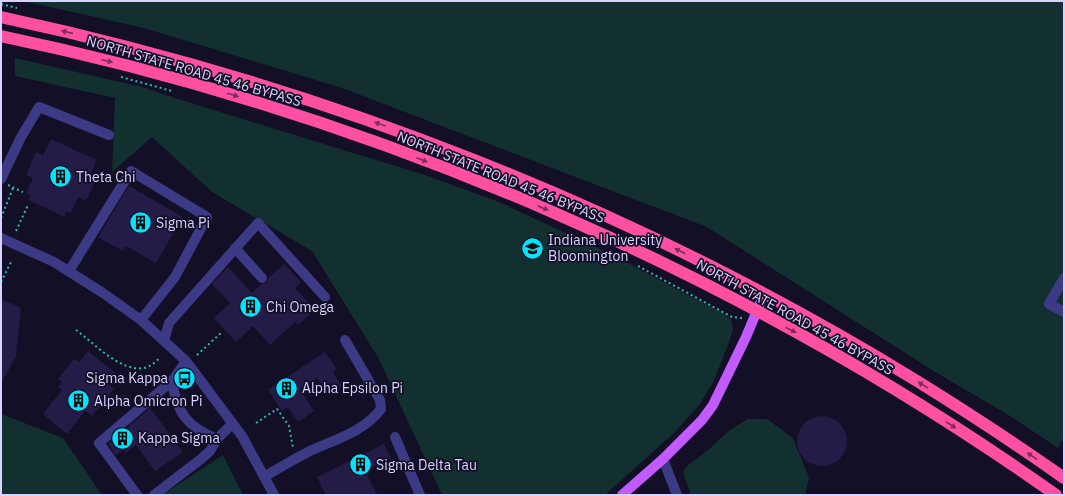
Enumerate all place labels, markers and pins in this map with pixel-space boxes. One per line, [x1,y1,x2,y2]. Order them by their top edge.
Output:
building icon: Theta Chi [48,164,74,190]
place label: Theta Chi [76,168,136,186]
building icon: Sigma Pi [128,210,154,236]
place label: Sigma Pi [156,214,210,232]
place label: Indiana University Bloomington [548,231,662,265]
school or university icon: Indiana University Bloomington [519,235,545,261]
building icon: Chi Omega [238,294,264,320]
place label: Chi Omega [266,298,335,316]
bus stop icon: Sigma Kappa [171,365,197,391]
place label: Sigma Kappa [86,369,169,387]
building icon: Alpha Epsilon Pi [274,375,300,401]
place label: Alpha Epsilon Pi [302,379,403,397]
building icon: Alpha Omicron Pi [66,388,92,414]
place label: Alpha Omicron Pi [94,392,202,410]
building icon: Kappa Sigma [110,425,136,451]
place label: Kappa Sigma [138,429,220,447]
building icon: Sigma Delta Tau [347,452,373,478]
place label: Sigma Delta Tau [376,456,477,474]

